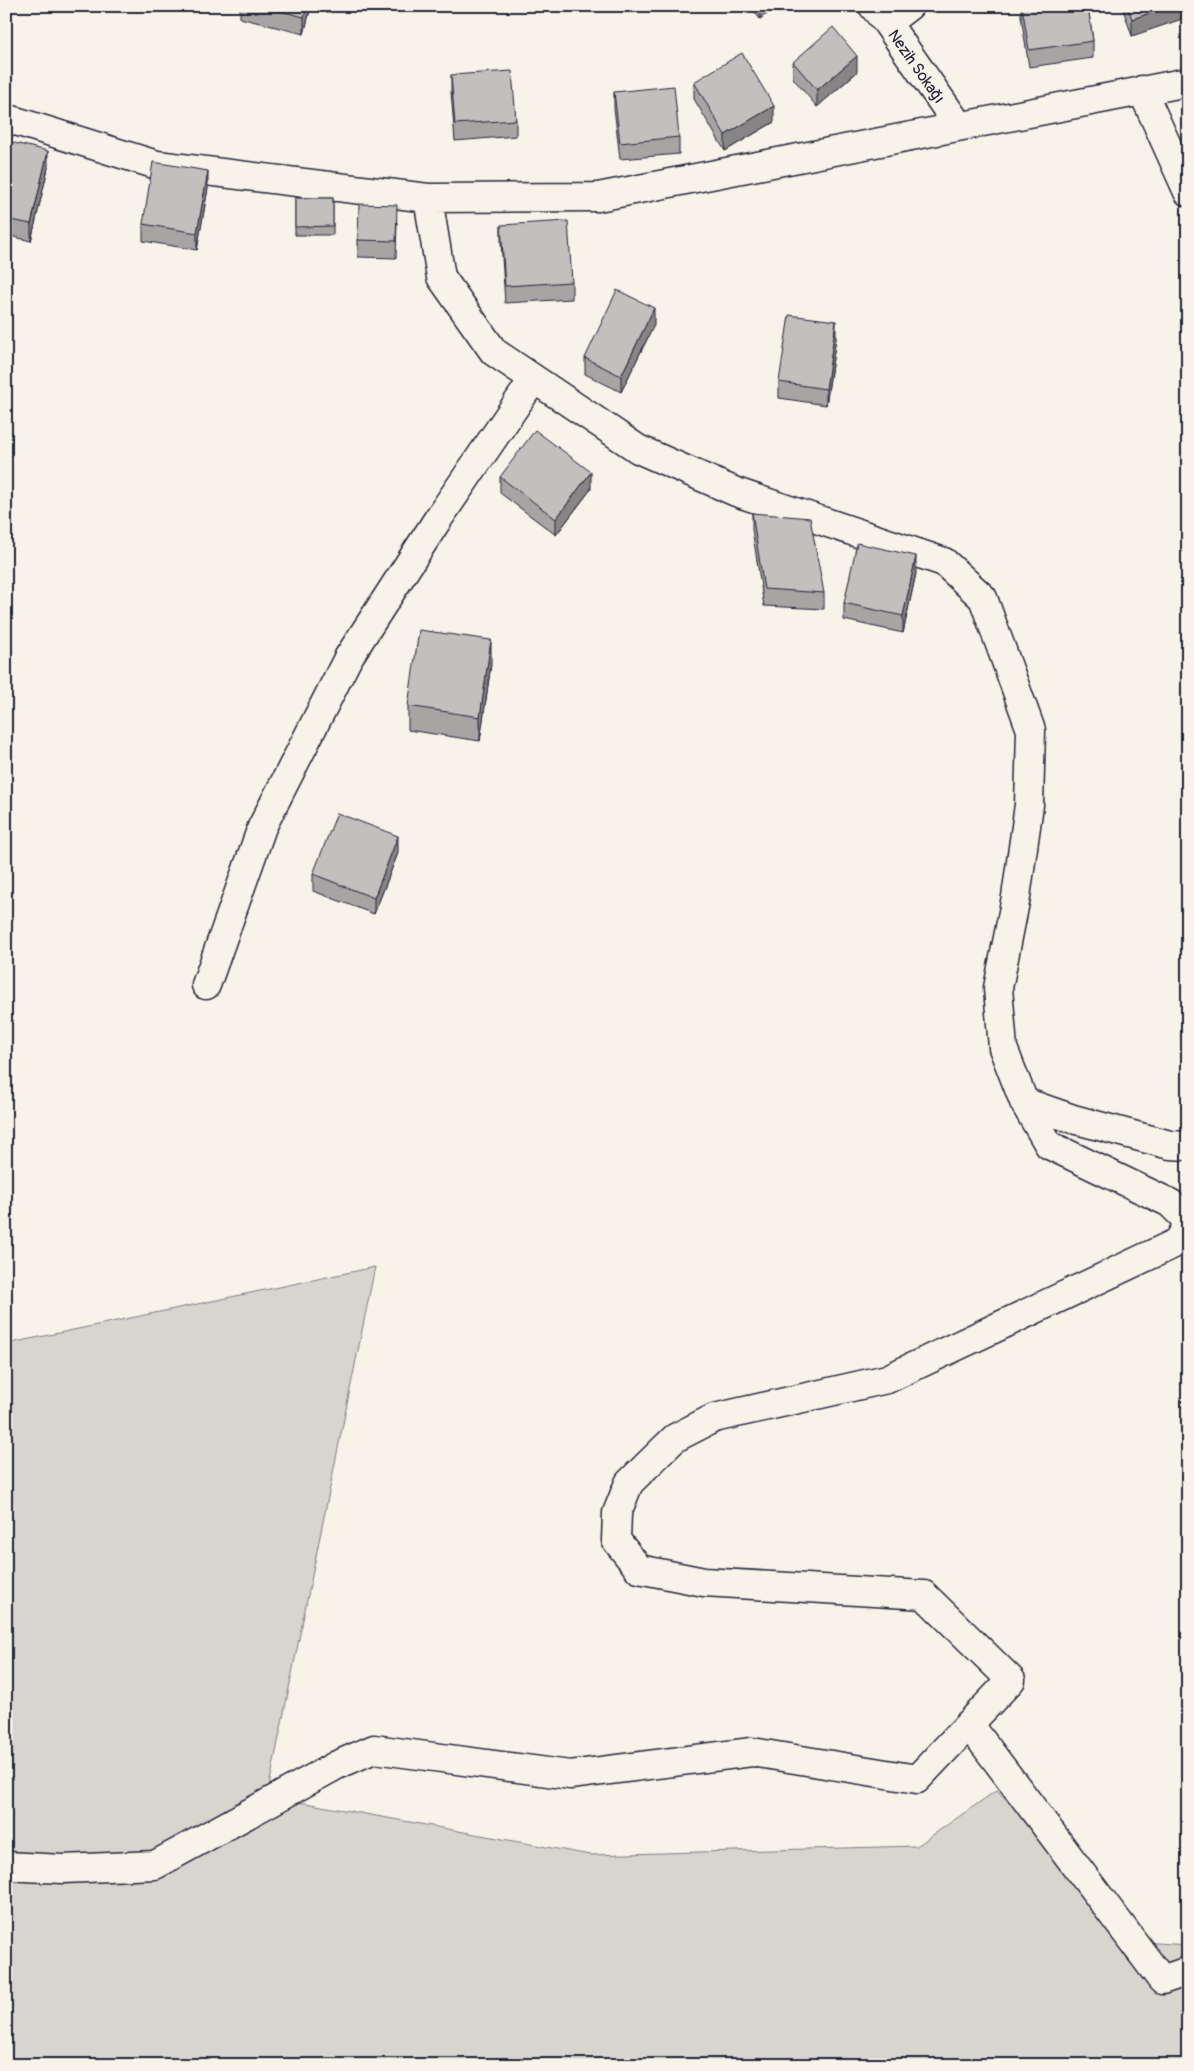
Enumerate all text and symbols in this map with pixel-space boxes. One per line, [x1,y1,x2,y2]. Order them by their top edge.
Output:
street label: Nezih Sokağı [883,26,949,107]

